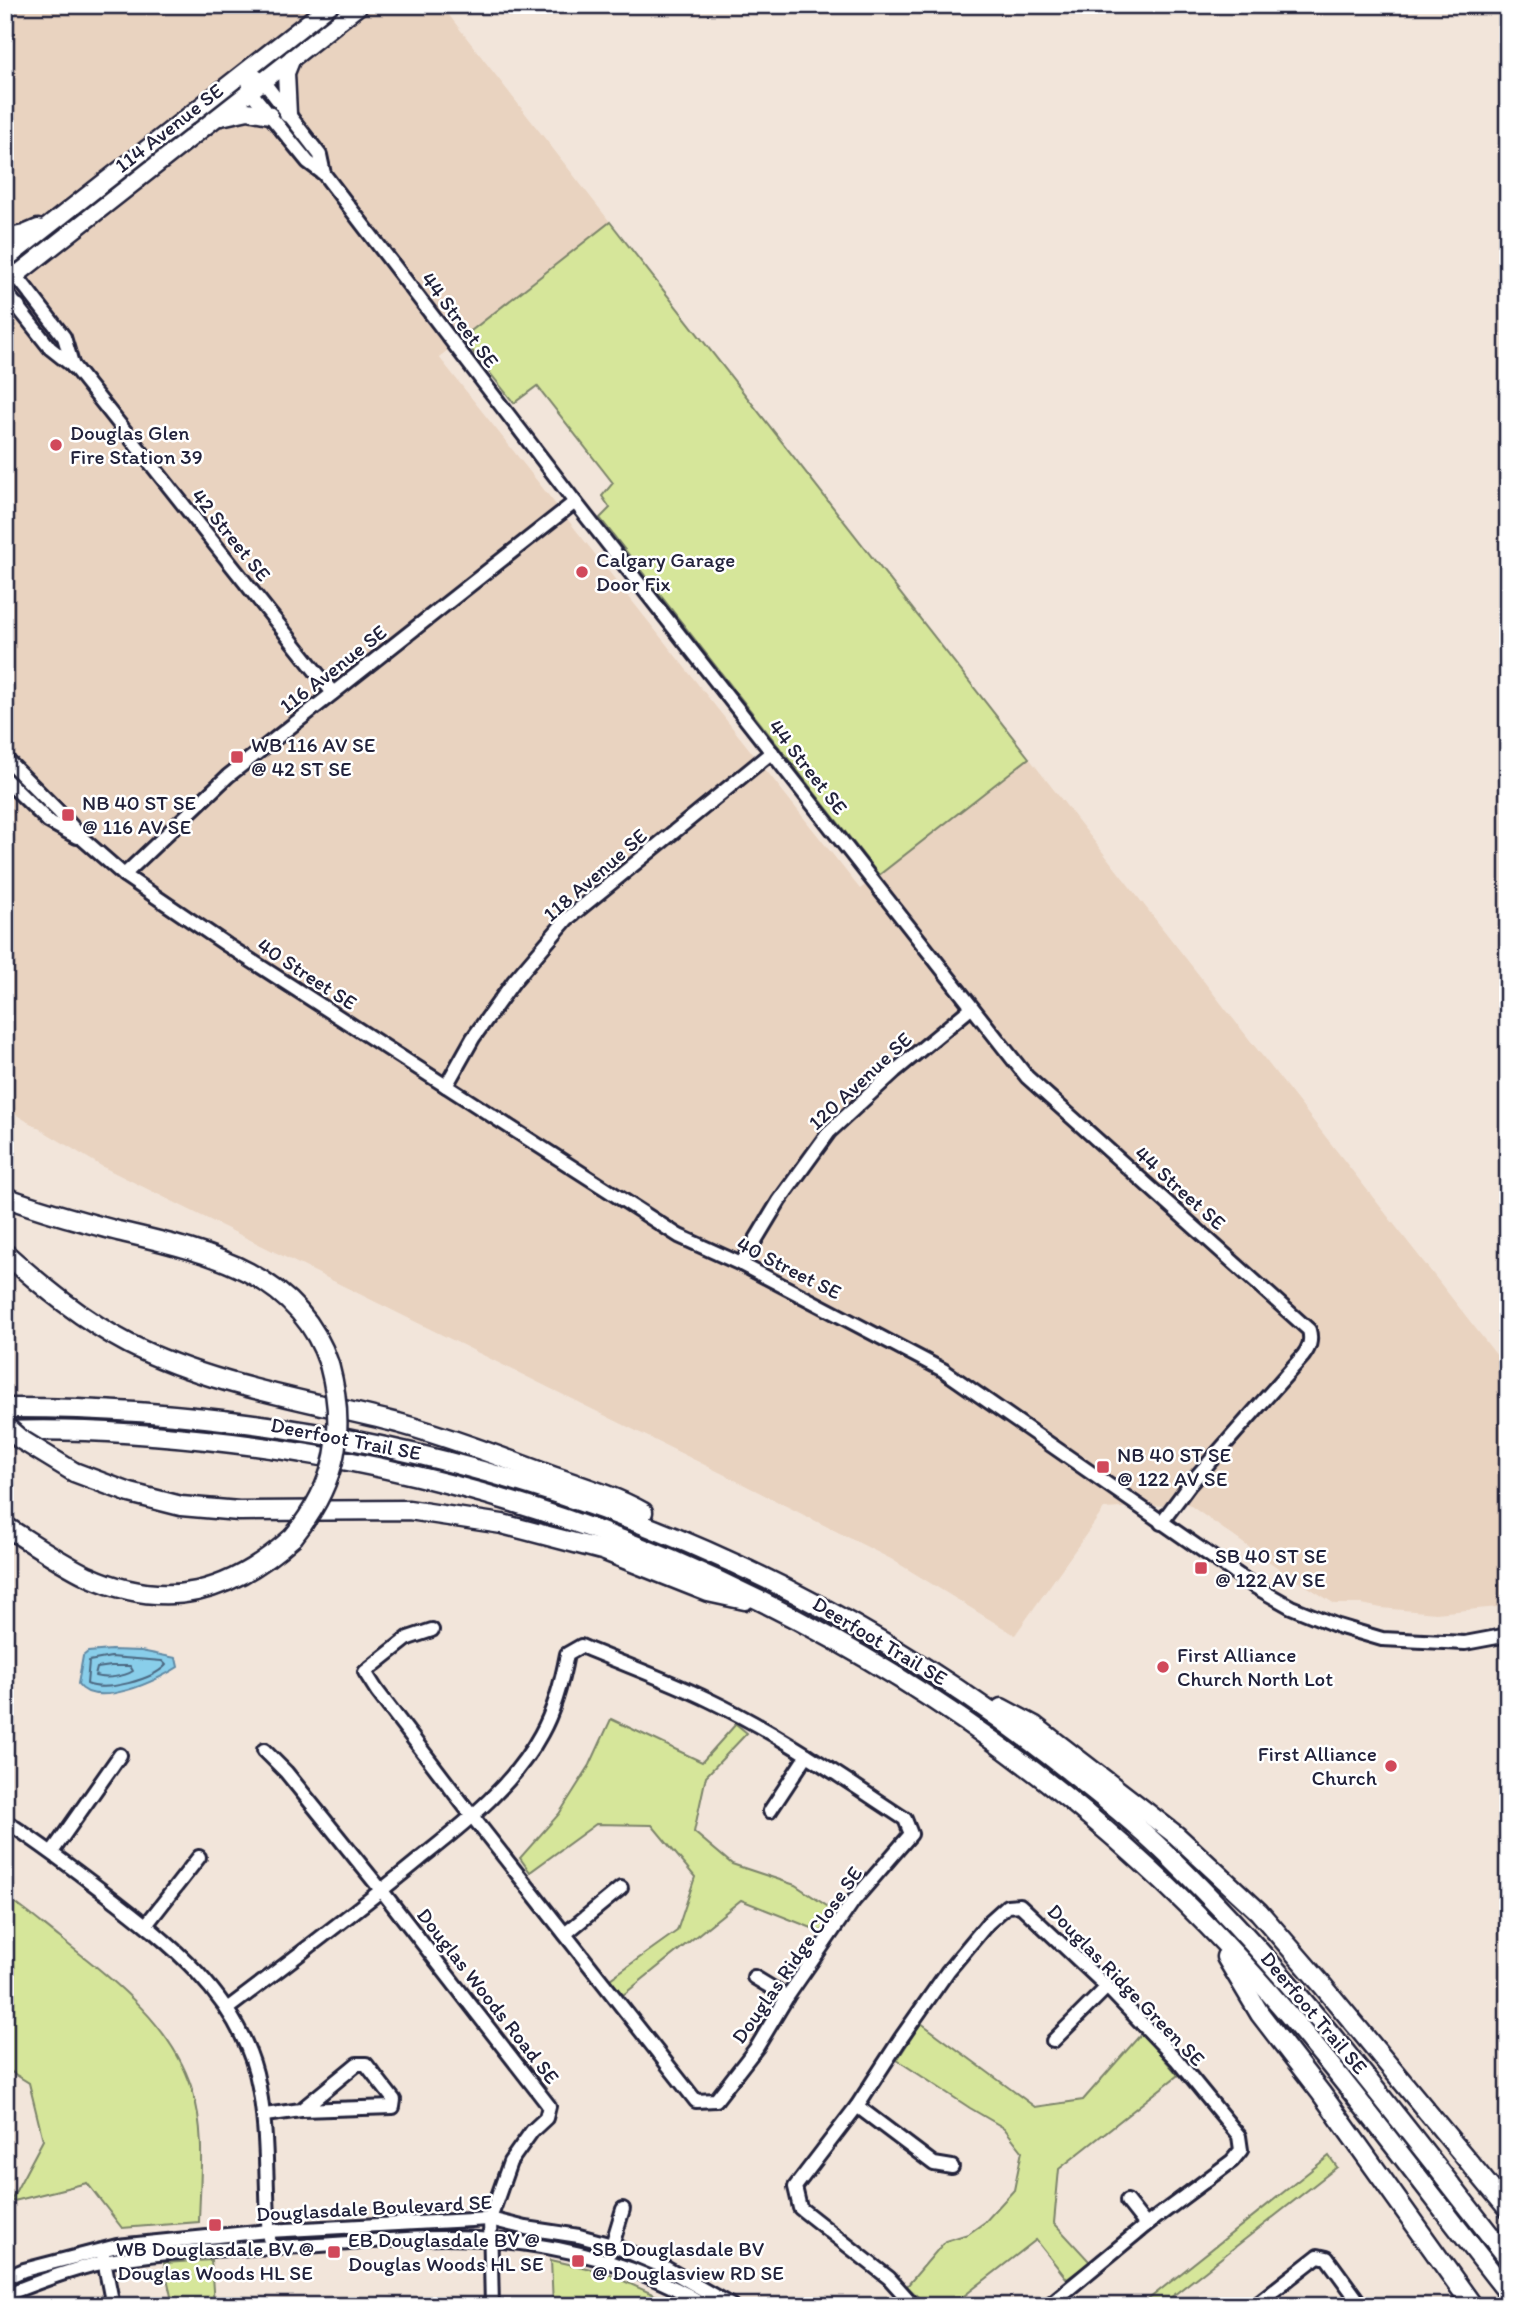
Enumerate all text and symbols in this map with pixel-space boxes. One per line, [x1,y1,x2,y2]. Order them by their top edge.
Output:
street label: 114 Avenue SE [110,78,228,178]
street label: 44 Street SE [416,267,505,373]
place label: Douglas Glen Fire Station 39 [70,420,203,469]
marker: Douglas Glen Fire Station 39 [48,437,64,453]
street label: 42 Street SE [186,483,276,586]
place label: Calgary Garage Door Fix [596,547,735,596]
marker: Calgary Garage Door Fix [574,564,590,580]
street label: 116 Avenue SE [274,619,391,718]
street label: 44 Street SE [764,714,853,819]
place label: WB 116 AV SE @ 42 ST SE [251,732,376,781]
marker: WB 116 AV SE @ 42 ST SE [229,749,245,765]
place label: NB 40 ST SE @ 116 AV SE [82,790,196,839]
marker: NB 40 ST SE @ 116 AV SE [60,807,76,823]
street label: 118 Avenue SE [538,823,652,927]
street label: 40 Street SE [253,932,362,1015]
street label: 120 Avenue SE [803,1026,917,1135]
street label: 44 Street SE [1130,1140,1231,1235]
street label: 40 Street SE [733,1231,846,1305]
street label: Deerfoot Trail SE [269,1412,423,1465]
place label: NB 40 ST SE @ 122 AV SE [1117,1442,1231,1491]
marker: NB 40 ST SE @ 122 AV SE [1095,1459,1111,1475]
place label: SB 40 ST SE @ 122 AV SE [1215,1543,1327,1592]
marker: SB 40 ST SE @ 122 AV SE [1193,1560,1209,1576]
street label: Deerfoot Trail SE [808,1591,952,1691]
place label: First Alliance Church North Lot [1177,1642,1333,1691]
marker: First Alliance Church North Lot [1155,1659,1171,1675]
place label: First Alliance Church [1258,1741,1378,1790]
marker: First Alliance Church [1383,1758,1399,1774]
street label: Douglas Ridge Close SE [726,1861,867,2048]
street label: Douglas Ridge Green SE [1042,1898,1210,2071]
street label: Douglas Woods Road SE [412,1903,565,2089]
street label: Deerfoot Trail SE [1256,1946,1373,2079]
street label: Douglasdale Boulevard SE [255,2189,493,2226]
marker: WB Douglasdale BV @ Douglas Woods HL SE [207,2217,223,2233]
place label: EB Douglasdale BV @ Douglas Woods HL SE [348,2227,544,2276]
place label: WB Douglasdale BV @ Douglas Woods HL SE [116,2236,314,2285]
place label: SB Douglasdale BV @ Douglasview RD SE [592,2236,784,2285]
marker: EB Douglasdale BV @ Douglas Woods HL SE [326,2244,342,2260]
marker: SB Douglasdale BV @ Douglasview RD SE [570,2253,586,2269]

